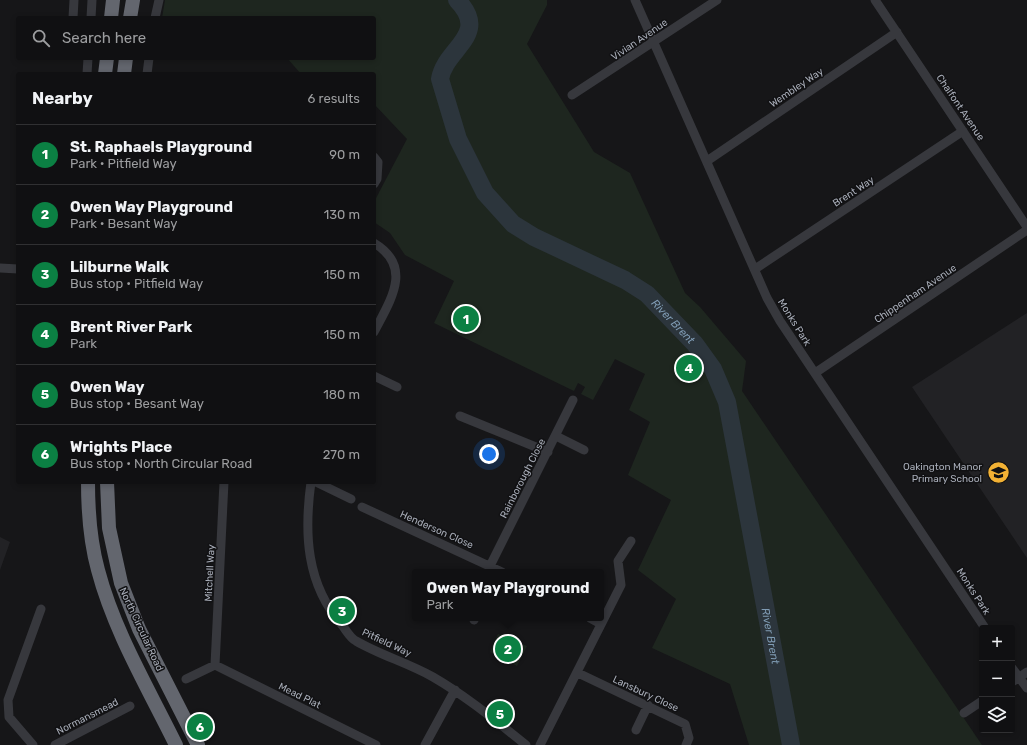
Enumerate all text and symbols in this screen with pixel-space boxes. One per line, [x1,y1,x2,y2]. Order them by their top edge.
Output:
search box [16,16,376,60]
street label: Vivian Avenue [609,16,670,63]
icon: search [30,27,52,49]
text: Search here [62,29,146,47]
street label: Wembley Way [767,65,826,110]
street label: Chalfont Avenue [934,72,987,143]
text: Nearby [32,88,93,108]
text: 6 results [308,91,360,106]
text: St. Raphaels Playground [70,138,252,156]
text: 1 [42,147,48,162]
text: 90 m [329,147,360,162]
text: Park · Pitfield Way [70,156,177,171]
street label: Brent Way [831,174,877,210]
text: Owen Way Playground [70,198,233,216]
text: 2 [41,207,49,222]
text: 130 m [324,207,360,222]
text: Park · Besant Way [70,216,178,231]
text: Lilburne Walk [70,258,169,276]
street label: Chippenham Avenue [872,262,959,326]
text: 3 [41,267,49,282]
text: 150 m [324,267,360,282]
text: Bus stop · Pitfield Way [70,276,203,291]
water label: River Brent [648,296,698,347]
street label: Monks Park [775,297,814,349]
pin: 1 [453,304,479,334]
text: Brent River Park [70,318,192,336]
text: 4 [41,327,49,342]
text: 150 m [324,327,360,342]
text: Park [70,336,97,351]
pin: 4 [676,353,702,383]
text: Owen Way [70,378,144,396]
text: 5 [41,387,49,402]
text: 180 m [323,387,360,402]
text: Bus stop · Besant Way [70,396,204,411]
street label: Rainborough Close [498,436,548,520]
text: Wrights Place [70,438,172,456]
your location [479,444,499,464]
text: 6 [41,447,49,462]
text: 270 m [323,447,360,462]
text: Bus stop · North Circular Road [70,456,252,471]
school or university icon: Oakington Manor Primary School [985,459,1011,485]
place label: Oakington Manor Primary School [903,461,982,485]
street label: Henderson Close [398,508,475,552]
street label: Mitchell Way [203,544,218,602]
street label: Monks Park [954,566,993,618]
popup [412,569,604,621]
text: Owen Way Playground [426,579,590,597]
street label: North Circular Road [116,586,166,673]
pin: 3 [329,596,355,626]
text: Park [426,597,454,612]
water label: River Brent [759,607,782,666]
map controls [979,625,1015,733]
button: + [979,625,1015,661]
street label: Pitfield Way [360,626,414,660]
pin: 2 [495,634,521,664]
button: − [979,661,1015,697]
street label: Lansbury Close [611,673,681,715]
street label: Mead Plat [276,680,323,711]
street label: Normansmead [54,696,121,738]
button: layers [979,697,1015,733]
pin: 5 [487,699,513,729]
pin: 6 [187,712,213,742]

